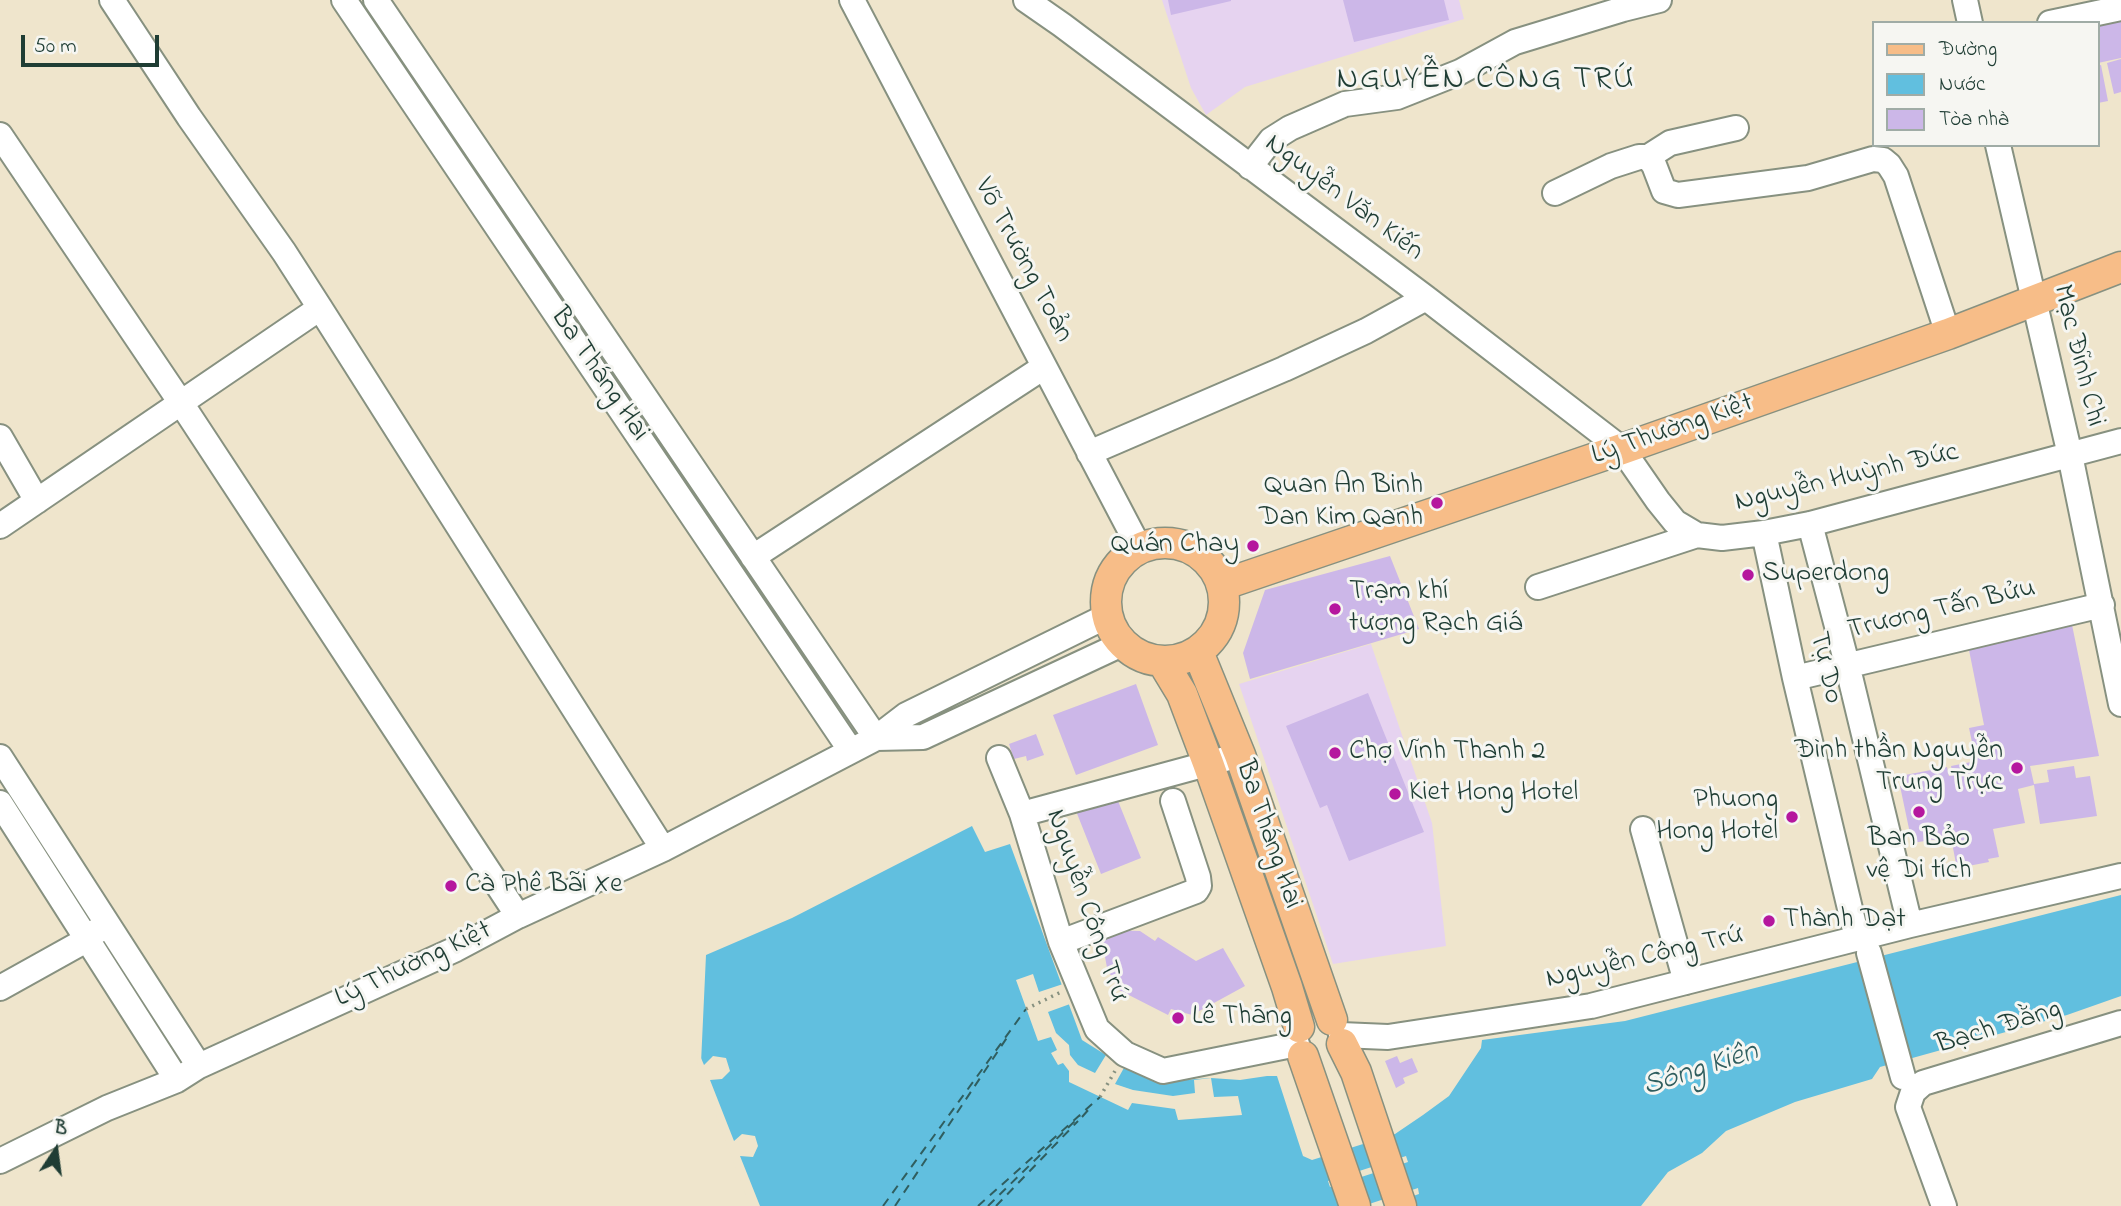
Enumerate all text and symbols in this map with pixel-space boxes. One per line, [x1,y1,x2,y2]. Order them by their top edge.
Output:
scale bar [24,21,163,65]
legend [1872,21,2100,147]
text: 50 m [34,32,77,62]
text: Đường [1939,35,1997,65]
district label: NGUYỄN CÔNG TRỨ [1338,63,1634,101]
text: Nước [1939,70,1985,100]
text: Tòa nhà [1939,105,2009,135]
street label: Nguyễn Văn Kiến [1257,128,1429,270]
street label: Võ Trường Toản [965,173,1079,349]
street label: Mạc Đĩnh Chi [2043,282,2111,430]
street label: Ba Tháng Hai [541,302,655,448]
street label: Lý Thường Kiệt [1588,388,1758,474]
street label: Nguyễn Huỳnh Đức [1732,437,1962,521]
place label: Quan An Binh Dan Kim Qanh [1259,470,1423,536]
marker: Quan An Binh Dan Kim Qanh [1429,495,1445,511]
place label: Quán Chay [1111,529,1239,563]
marker: Quán Chay [1245,538,1261,554]
place label: Superdong [1762,558,1889,592]
marker: Superdong [1740,567,1756,583]
street label: Trương Tấn Bửu [1845,573,2039,649]
place label: Trạm khí tượng Rạch Giá [1349,576,1522,642]
marker: Trạm khí tượng Rạch Giá [1327,601,1343,617]
street label: Tự Do [1799,629,1849,707]
place label: Đình thần Nguyễn Trung Trực [1794,735,2003,801]
place label: Chợ Vĩnh Thanh 2 [1349,736,1545,770]
marker: Chợ Vĩnh Thanh 2 [1327,745,1343,761]
street label: Ba Tháng Hai [1226,757,1308,913]
marker: Đình thần Nguyễn Trung Trực [2009,760,2025,776]
place label: Kiet Hong Hotel [1409,777,1578,811]
place label: Phuong Hong Hotel [1656,784,1778,850]
marker: Kiet Hong Hotel [1387,786,1403,802]
marker: Ban Bảo vệ Di tích [1911,804,1927,820]
street label: Nguyễn Công Trứ [1036,805,1134,1007]
marker: Phuong Hong Hotel [1784,809,1800,825]
place label: Ban Bảo vệ Di tích [1866,823,1972,889]
place label: Cà Phê Bãi Xe [465,869,623,903]
marker: Cà Phê Bãi Xe [443,878,459,894]
place label: Thành Dạt [1783,904,1906,938]
marker: Thành Dạt [1761,913,1777,929]
street label: Lý Thường Kiệt [330,915,498,1017]
street label: Nguyễn Công Trứ [1543,920,1747,998]
street label: Bạch Đằng [1933,994,2065,1064]
place label: Lê Thāng [1192,1001,1292,1035]
marker: Lê Thāng [1170,1010,1186,1026]
water label: Sông Kiên [1639,1036,1763,1106]
text: B [52,1114,70,1144]
north arrow [21,1115,91,1185]

